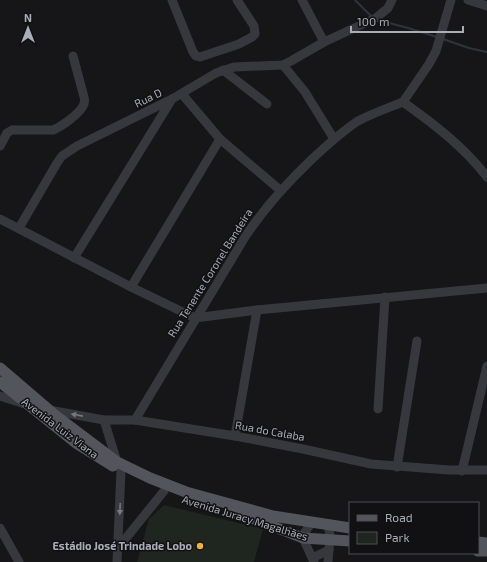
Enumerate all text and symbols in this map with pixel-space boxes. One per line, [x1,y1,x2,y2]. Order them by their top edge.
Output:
north arrow [8,8,48,48]
scale bar [351,8,463,34]
text: N [24,11,32,24]
text: 100 m [357,14,389,28]
street label: Rua D [132,85,164,110]
street label: Rua Tenente Coronel Bandeira [165,206,255,339]
street label: Avenida Luiz Viana [19,395,101,461]
one-way arrow [71,412,83,418]
street label: Rua do Calaba [234,418,306,443]
street label: Avenida Juracy Magalhães [181,492,310,543]
legend [349,502,479,554]
one-way arrow [117,503,123,516]
text: Road [385,510,413,524]
text: Park [385,530,410,544]
place label: Estádio José Trindade Lobo [52,539,193,552]
marker: Estádio José Trindade Lobo [195,541,205,551]

